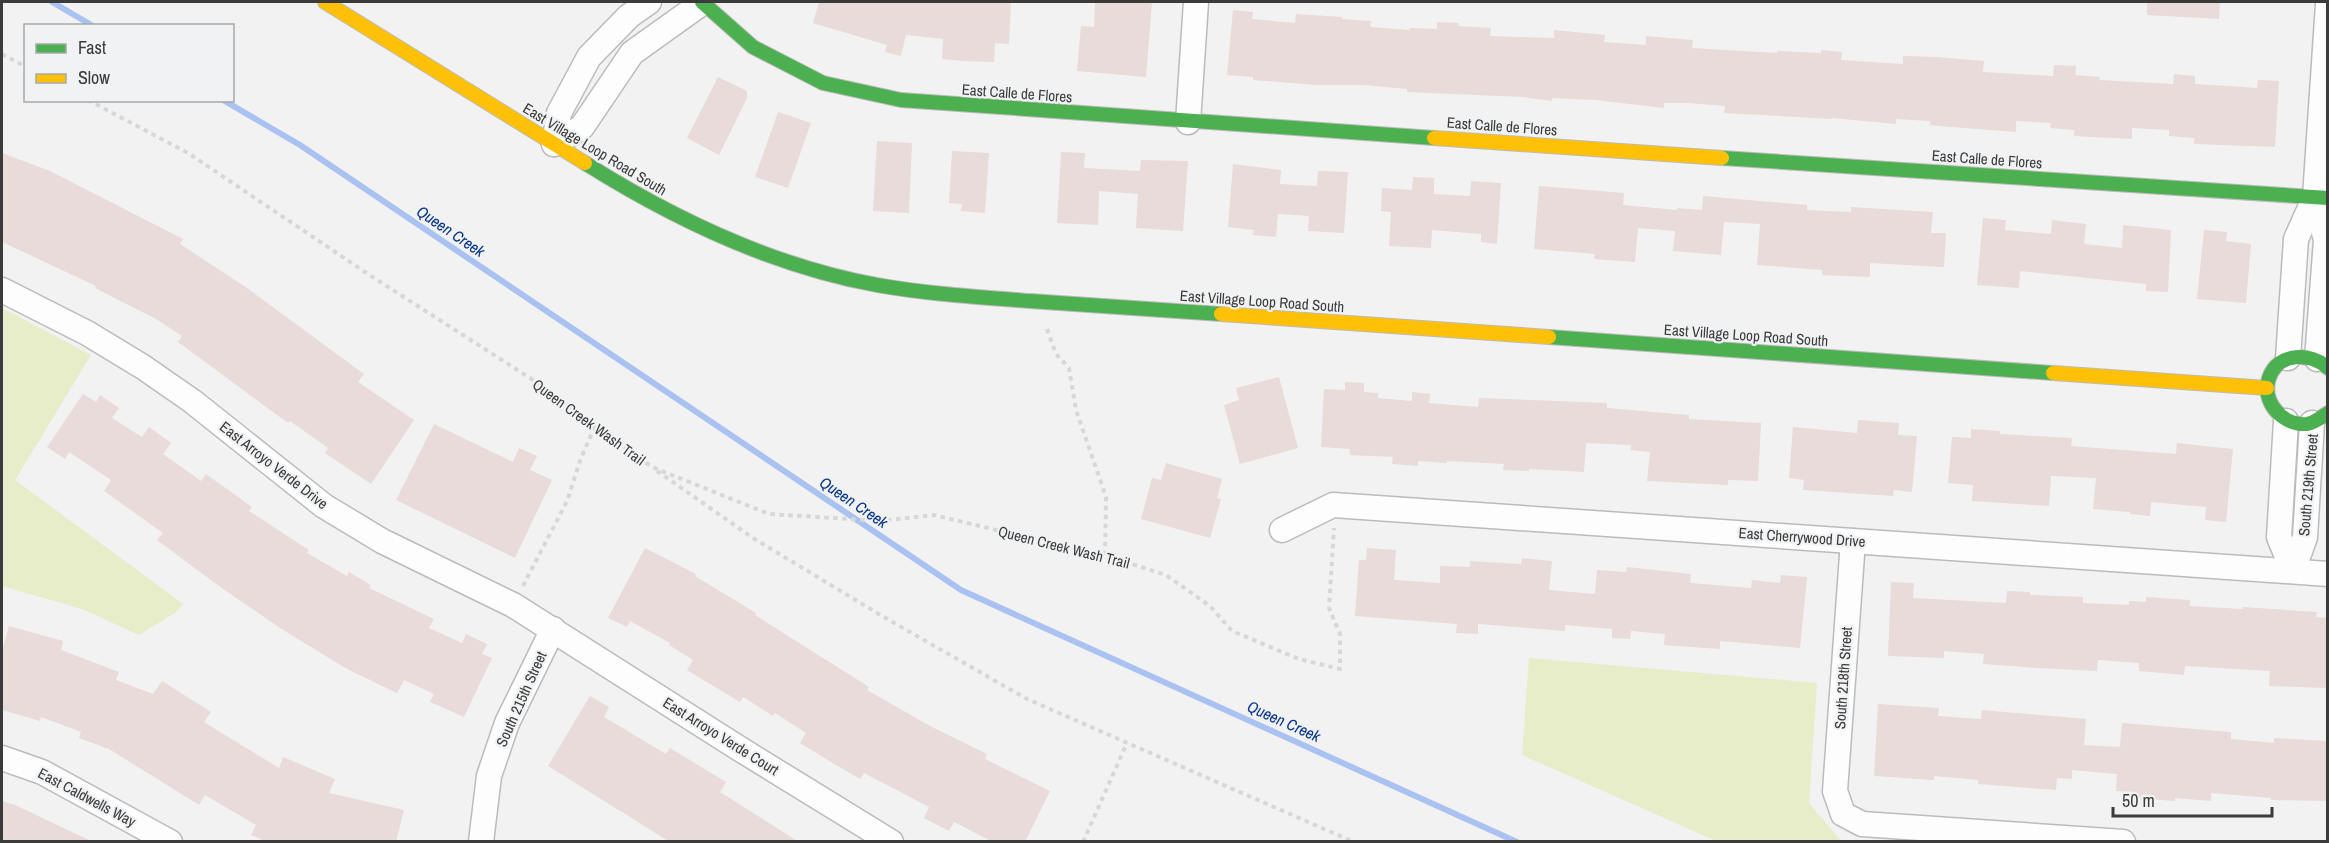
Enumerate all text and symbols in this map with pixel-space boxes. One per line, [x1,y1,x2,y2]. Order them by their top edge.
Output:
legend [24,24,234,102]
text: Fast [78,35,106,60]
text: Slow [78,65,110,90]
street label: East Calle de Flores [961,79,1073,107]
street label: East Village Loop Road South [519,98,671,200]
street label: East Calle de Flores [1446,112,1558,140]
street label: East Calle de Flores [1931,145,2043,173]
water label: Queen Creek [412,200,490,262]
street label: East Village Loop Road South [1179,285,1345,317]
street label: East Village Loop Road South [1663,319,1829,351]
street label: Queen Creek Wash Trail [528,374,650,470]
street label: East Arroyo Verde Drive [216,416,333,514]
street label: South 219th Street [2293,432,2323,537]
water label: Queen Creek [815,471,893,533]
street label: Queen Creek Wash Trail [996,520,1132,574]
street label: East Cherrywood Drive [1738,522,1866,552]
street label: South 218th Street [1829,626,1857,730]
street label: South 215th Street [491,647,552,750]
street label: East Arroyo Verde Court [659,692,783,780]
water label: Queen Creek [1244,695,1325,747]
street label: East Caldwells Way [34,762,140,832]
scale bar [2113,780,2272,818]
text: 50 m [2122,788,2155,813]

